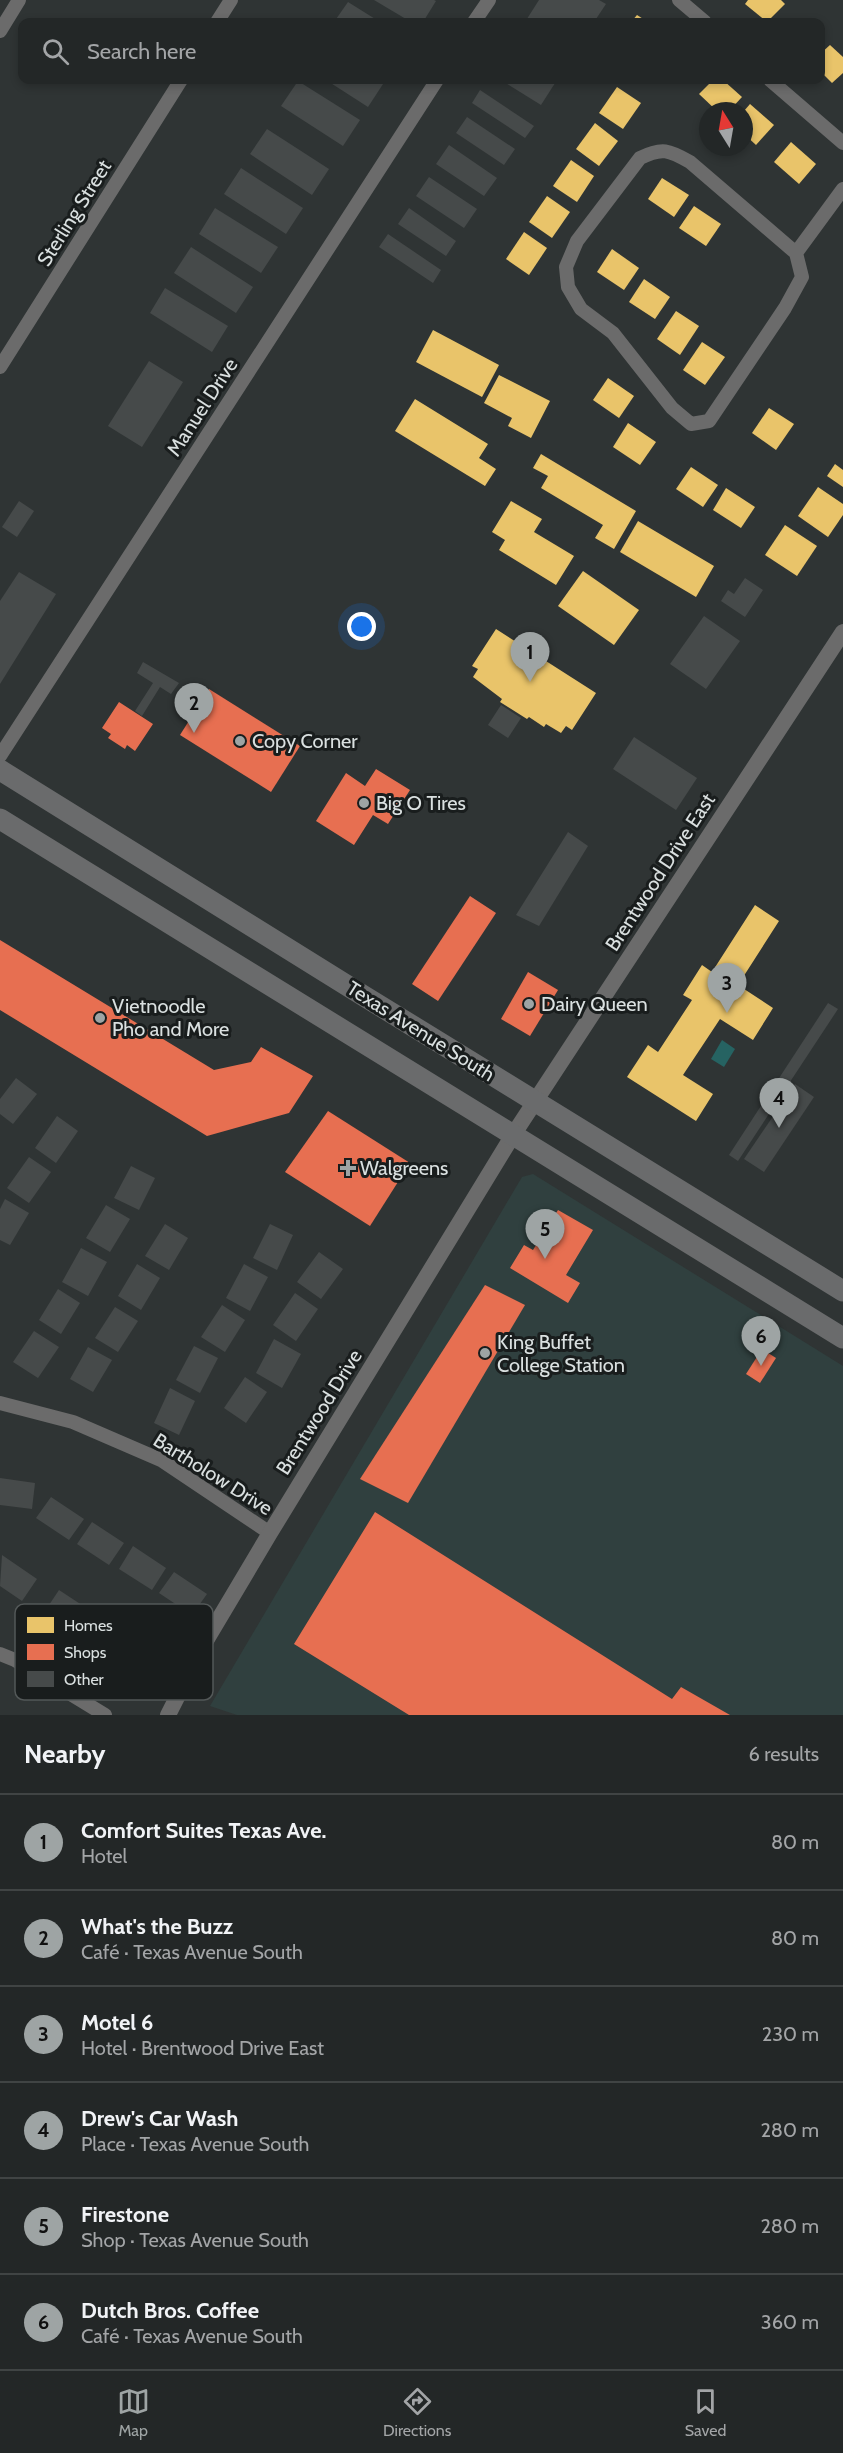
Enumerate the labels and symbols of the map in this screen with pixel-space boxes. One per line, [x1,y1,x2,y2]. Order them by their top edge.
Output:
north arrow [699,102,753,156]
street label: Sterling Street [32,155,116,271]
street label: Manuel Drive [162,354,242,460]
your location [347,612,376,641]
pin: 1 [510,632,550,682]
pin: 2 [174,684,214,733]
place label: Copy Corner [252,729,358,753]
marker: Copy Corner [233,734,247,748]
street label: Brentwood Drive East [600,789,720,955]
place label: Big O Tires [376,791,466,815]
marker: Big O Tires [357,796,371,810]
pin: 3 [708,964,746,1013]
street label: Texas Avenue South [343,976,499,1086]
place label: Dairy Queen [541,992,648,1016]
place label: Vietnoodle Pho and More [112,994,229,1041]
marker: Dairy Queen [522,997,536,1011]
marker: Vietnoodle Pho and More [93,1011,107,1025]
pin: 4 [760,1078,798,1128]
place label: Walgreens [360,1156,448,1180]
marker: Walgreens [341,1161,355,1175]
pin: 5 [526,1210,564,1259]
pin: 6 [742,1316,780,1366]
place label: King Buffet College Station [497,1330,625,1377]
street label: Brentwood Drive [271,1345,367,1479]
marker: King Buffet College Station [478,1346,492,1360]
street label: Bartholow Drive [149,1428,277,1520]
legend [15,1604,213,1700]
text: Homes [64,1616,113,1635]
text: Shops [64,1643,107,1662]
text: Other [64,1670,105,1689]

